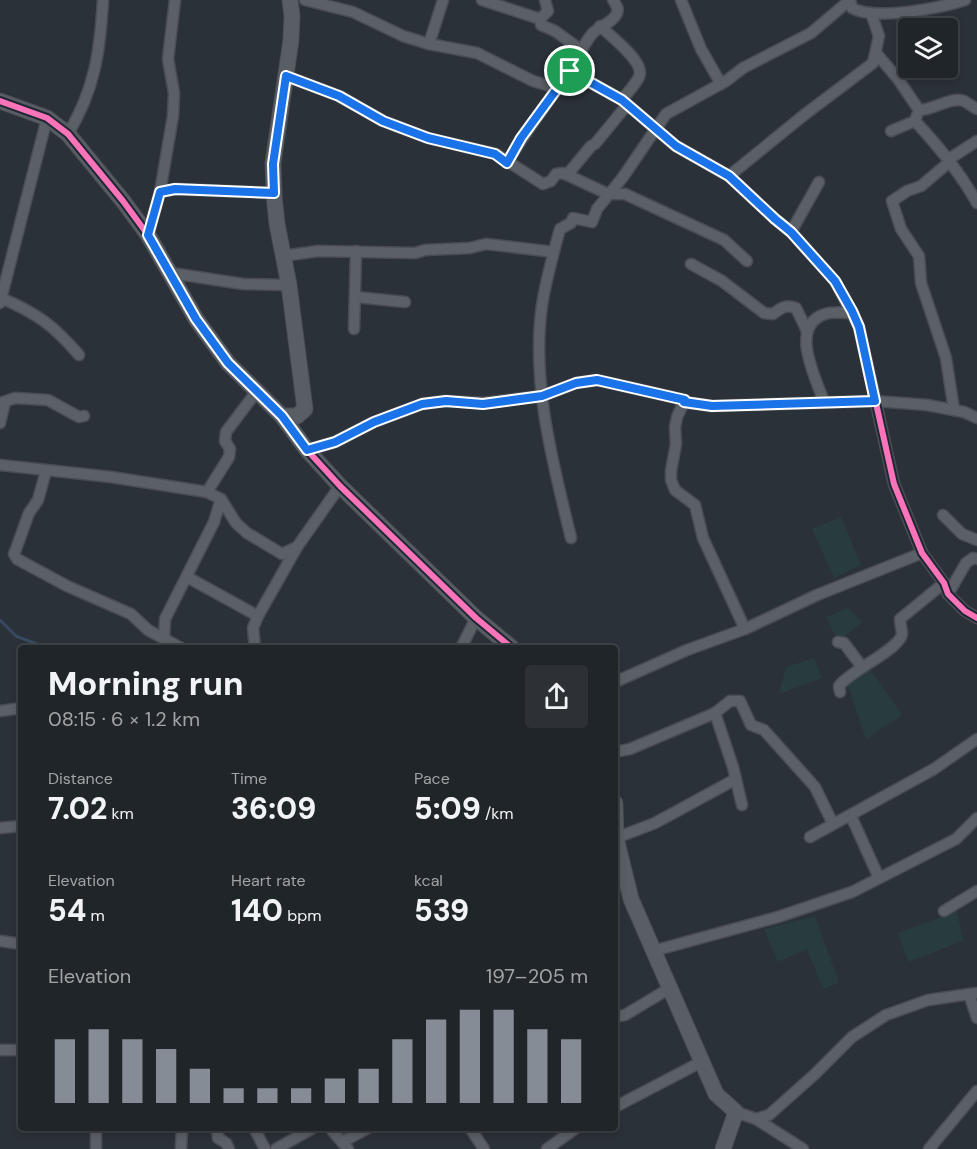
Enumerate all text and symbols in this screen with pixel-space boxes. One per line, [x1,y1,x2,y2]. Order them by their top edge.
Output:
map controls [898,18,958,78]
button: layers [898,18,958,78]
pin [544,45,595,96]
icon: arrive [553,54,586,87]
text: Morning run [48,662,243,705]
button: share [525,665,588,728]
text: 08:15 · 6 × 1.2 km [48,706,200,732]
text: Distance [48,768,113,789]
text: Time [231,768,267,789]
text: Pace [414,768,450,789]
text: 7.02 [48,789,107,828]
text: 36:09 [231,789,316,828]
text: 5:09 [414,789,481,828]
text: km [107,803,134,824]
text: /km [481,803,514,824]
text: Elevation [48,870,115,891]
text: Heart rate [231,870,306,891]
text: kcal [414,870,443,891]
text: 54 [48,891,86,930]
text: 140 [231,891,283,930]
text: 539 [414,891,469,930]
text: m [86,905,105,926]
text: bpm [283,905,321,926]
text: Elevation [48,963,131,989]
text: 197–205 m [486,963,588,989]

